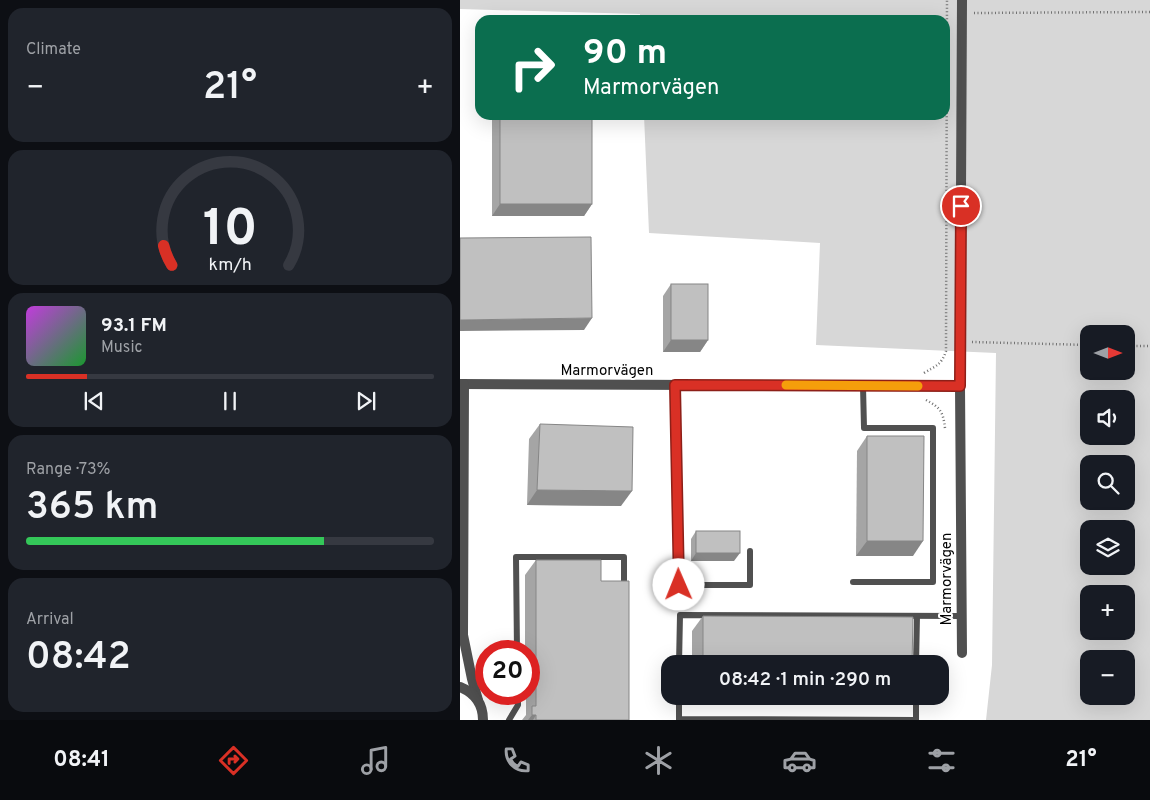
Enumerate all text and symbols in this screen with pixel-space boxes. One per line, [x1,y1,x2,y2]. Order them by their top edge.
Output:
text: 90 m [583,32,667,76]
icon: right [500,35,565,100]
text: Climate [26,40,81,60]
text: 21° [203,64,257,113]
text: − [26,71,44,107]
text: + [416,71,434,107]
text: Marmorvägen [583,75,719,102]
pin [940,185,982,227]
icon: arrive [947,192,975,220]
text: 10 [203,198,257,264]
text: km/h [208,254,252,277]
text: 93.1 FM [101,314,167,338]
north arrow [1080,325,1135,380]
map controls [1080,325,1135,705]
text: Music [101,338,142,358]
street label: Marmorvägen [561,362,653,381]
icon: previous [80,387,108,415]
icon: pause [216,387,244,415]
icon: next [352,387,380,415]
button: sound [1080,390,1135,445]
button: search [1080,455,1135,510]
text: Range · 73% [26,460,110,480]
text: 365 km [26,484,159,533]
button: layers [1080,520,1135,575]
street label: Marmorvägen [938,533,957,625]
position arrow [652,558,704,610]
button: + [1080,585,1135,640]
text: Arrival [26,610,74,630]
text: 08:42 [26,634,131,683]
speed limit sign: 20 [475,640,540,705]
button: − [1080,650,1135,705]
text: 08:42 · 1 min · 290 m [719,668,891,692]
icon: directions [216,743,251,778]
icon: music [358,743,393,778]
icon: phone [499,743,534,778]
icon: climate [641,743,676,778]
icon: car [782,743,817,778]
icon: filters [924,743,959,778]
text: 08:41 [53,747,110,774]
text: 21° [1065,747,1097,774]

